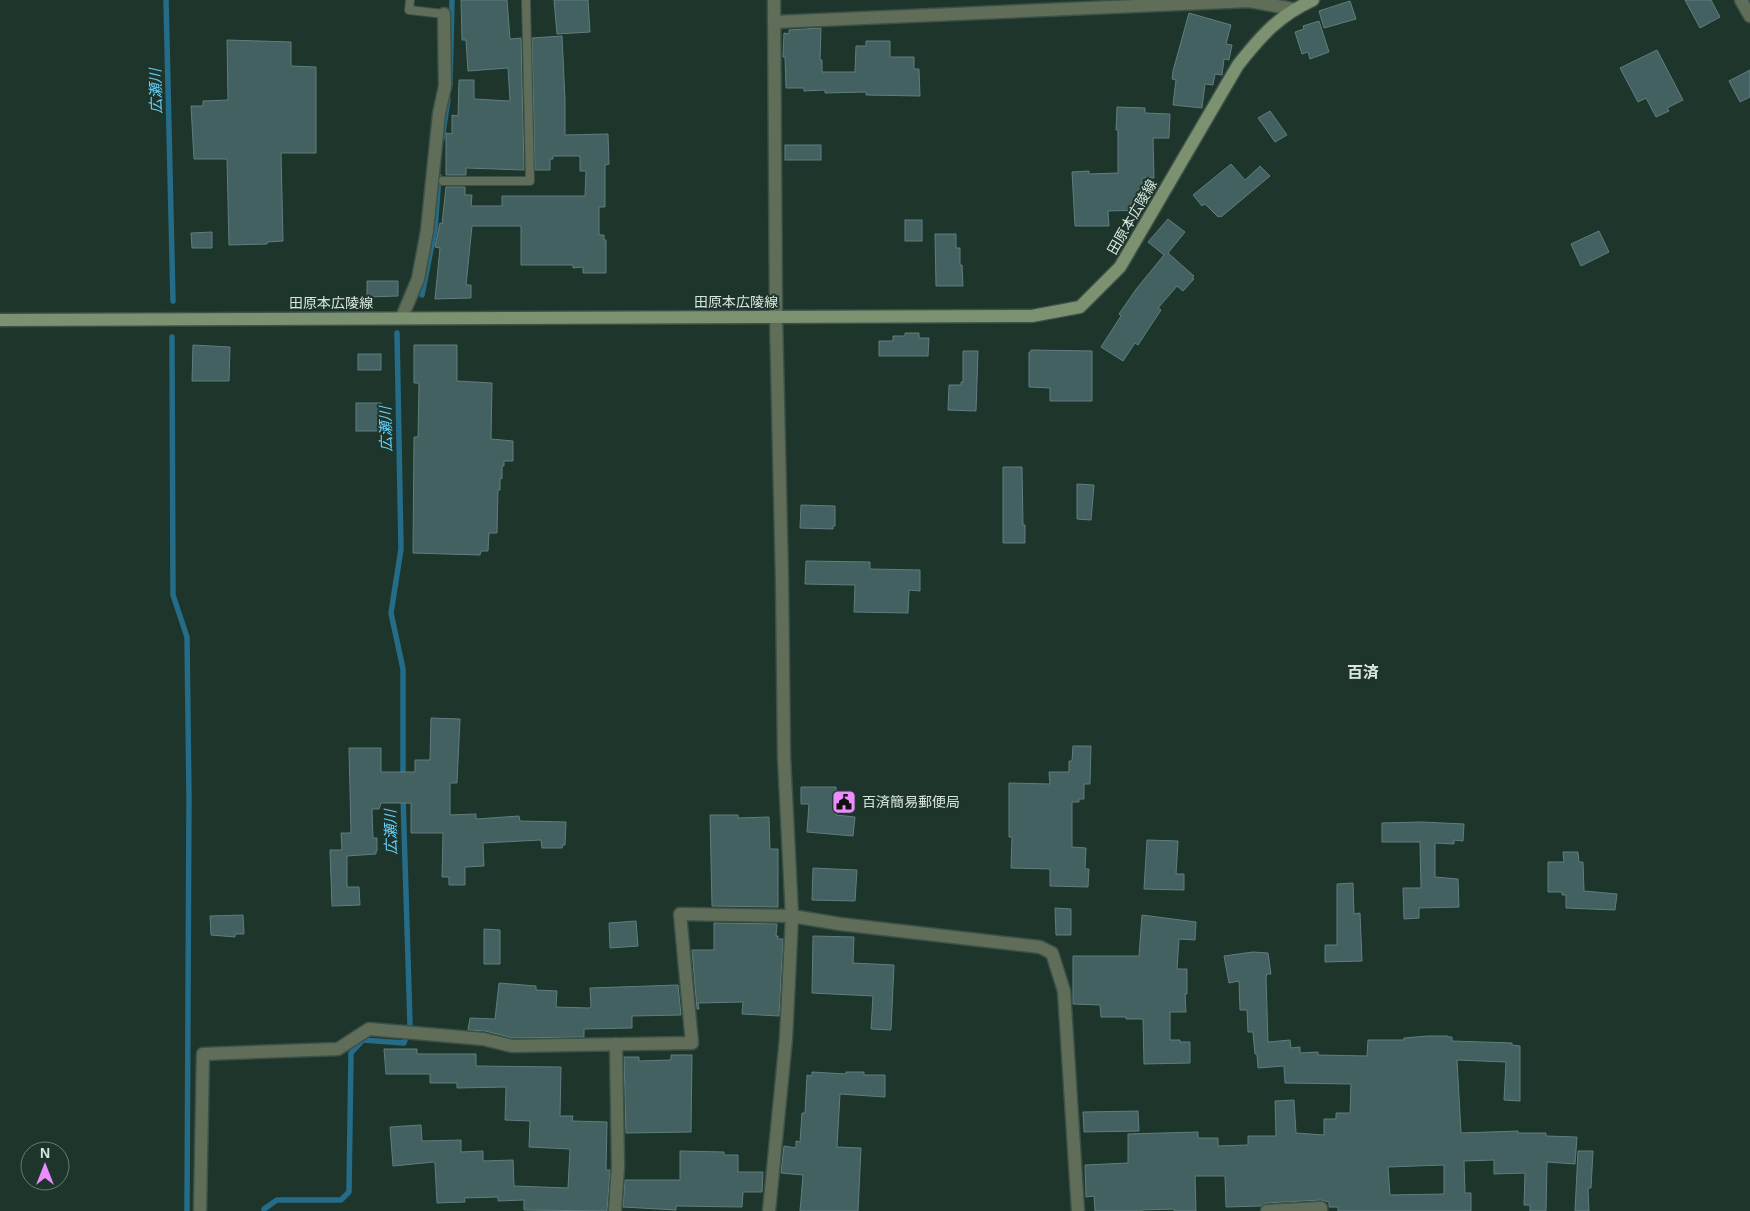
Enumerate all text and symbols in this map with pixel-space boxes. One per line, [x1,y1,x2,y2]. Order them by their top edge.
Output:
water label: 広瀬川 [147,66,164,114]
street label: 田原本広陵線 [1104,177,1160,257]
street label: 田原本広陵線 [694,294,778,310]
street label: 田原本広陵線 [289,295,373,311]
water label: 広瀬川 [377,404,394,452]
district label: 百済 [1347,664,1379,681]
public building icon: 百済簡易郵便局 [831,789,857,815]
place label: 百済簡易郵便局 [862,794,960,810]
water label: 広瀬川 [382,807,399,855]
north arrow [20,1141,70,1191]
text: N [40,1145,50,1161]

